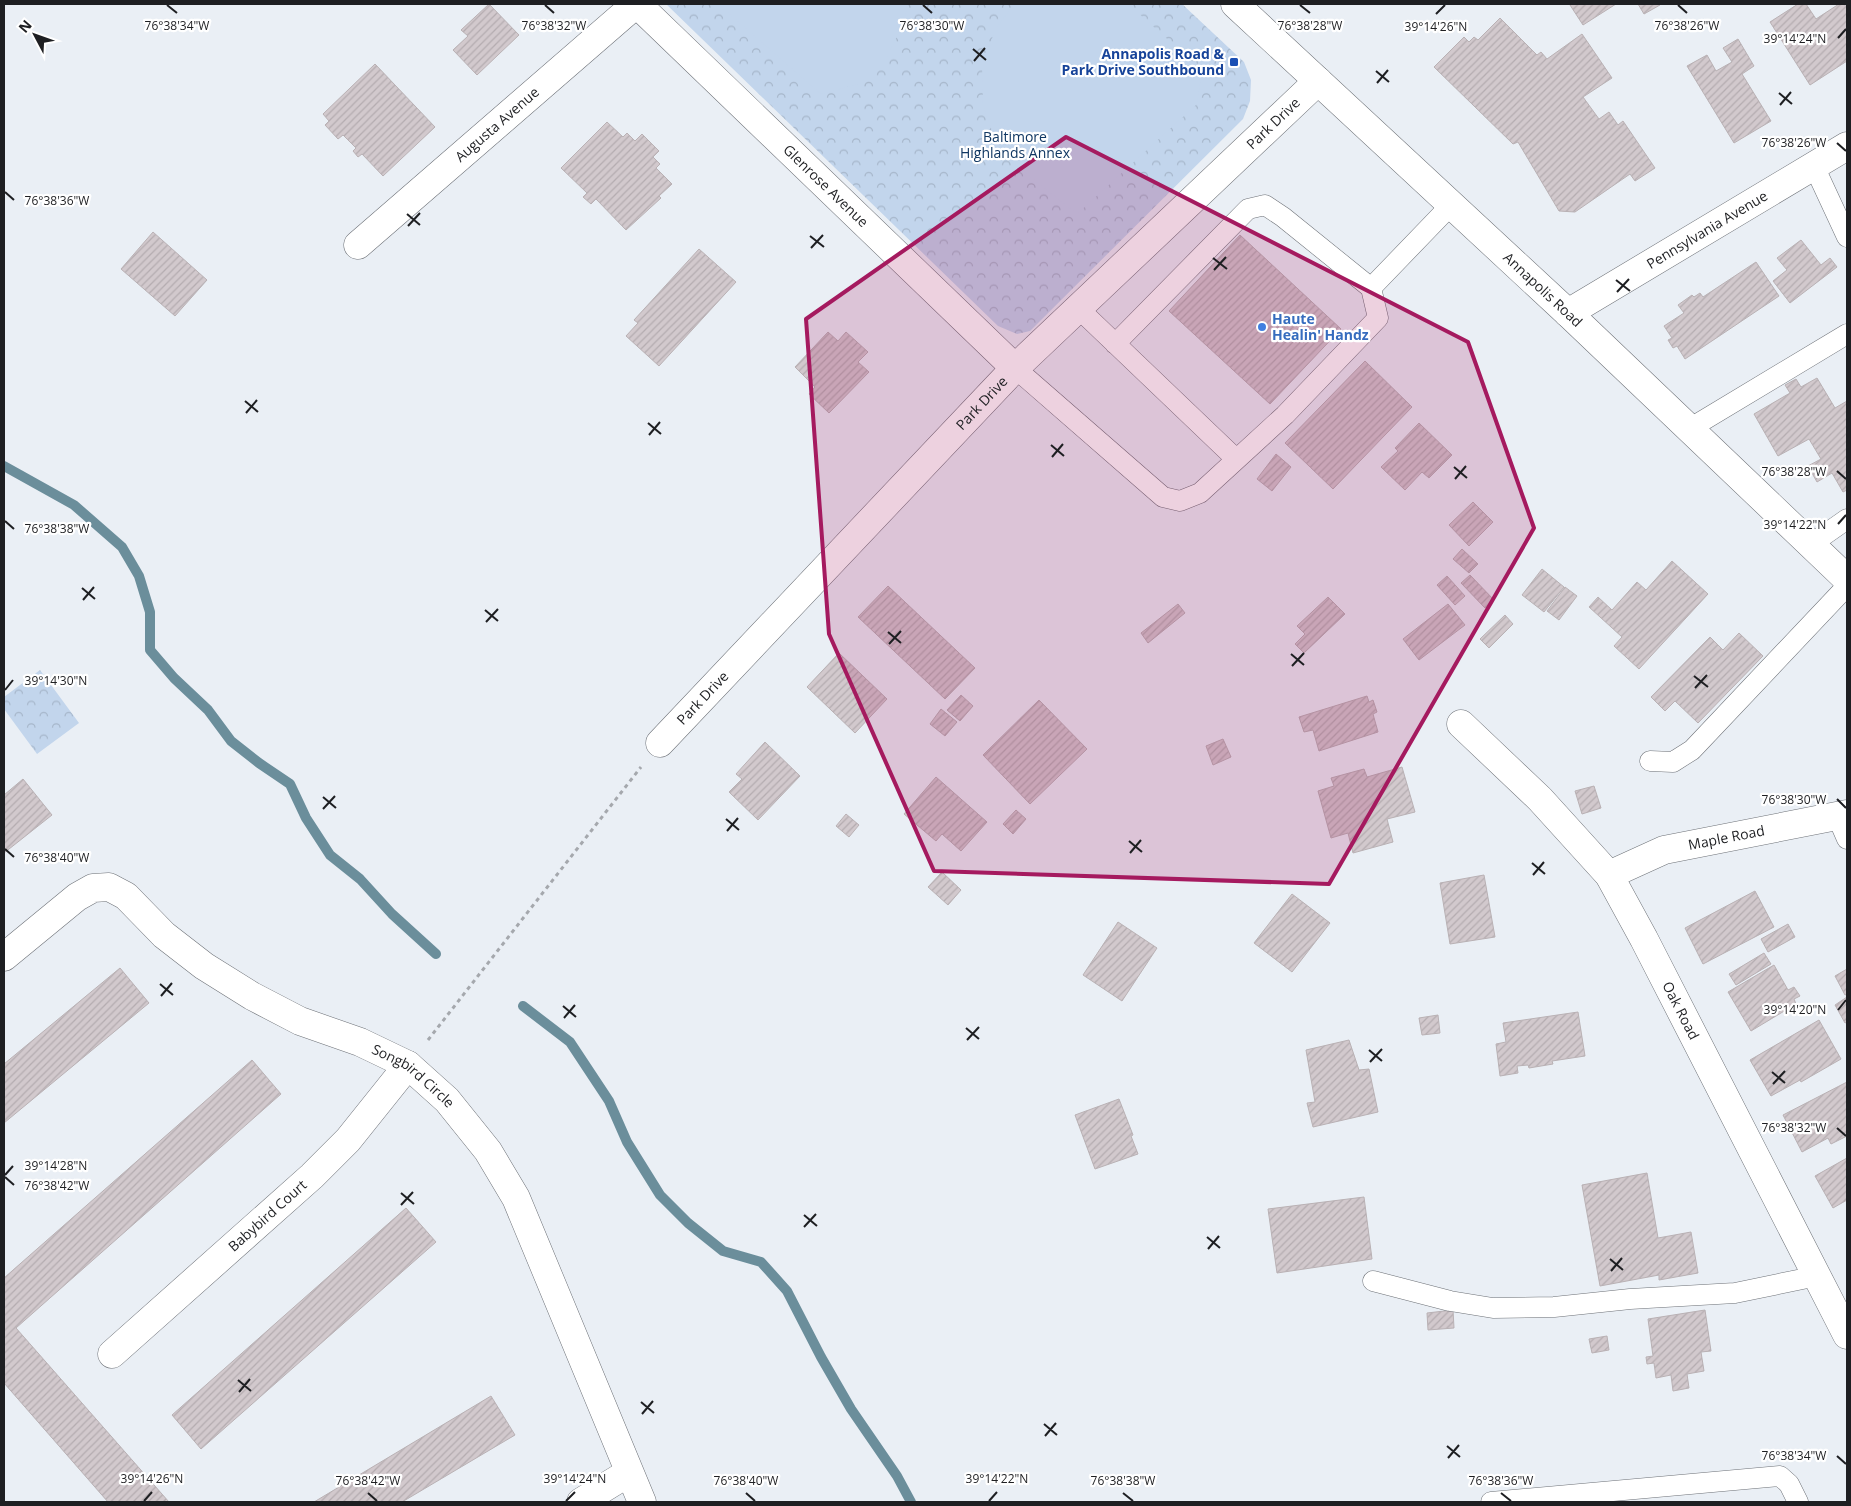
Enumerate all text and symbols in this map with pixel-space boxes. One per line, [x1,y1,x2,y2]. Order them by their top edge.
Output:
north arrow [10,10,60,60]
text: N [14,16,36,37]
text: 76°38'34"W [145,17,209,34]
text: 76°38'32"W [522,17,586,34]
text: 76°38'30"W [900,17,964,34]
text: 76°38'28"W [1278,17,1342,34]
text: 76°38'26"W [1655,17,1719,34]
text: 39°14'26"N [1405,18,1467,35]
text: 39°14'24"N [1764,30,1826,47]
place label: Annapolis Road & Park Drive Southbound [1062,44,1224,79]
marker: Annapolis Road & Park Drive Southbound [1228,56,1240,68]
street label: Augusta Avenue [451,82,543,166]
street label: Park Drive [1242,93,1304,153]
park label: Baltimore Highlands Annex [960,127,1071,162]
text: 76°38'26"W [1762,134,1826,151]
street label: Glenrose Avenue [779,140,873,231]
street label: Pennsylvania Avenue [1643,186,1771,273]
text: 76°38'36"W [25,192,89,209]
street label: Annapolis Road [1499,248,1587,331]
place label: Haute Healin' Handz [1272,309,1369,344]
marker: Haute Healin' Handz [1256,321,1268,333]
street label: Park Drive [951,372,1011,434]
text: 76°38'28"W [1762,463,1826,480]
text: 39°14'22"N [1764,516,1826,533]
text: 76°38'38"W [25,520,89,537]
street label: Park Drive [672,667,732,729]
text: 39°14'30"N [25,672,87,689]
text: 76°38'30"W [1762,791,1826,808]
street label: Maple Road [1686,820,1766,854]
text: 76°38'40"W [25,849,89,866]
street label: Oak Road [1658,978,1704,1043]
text: 39°14'20"N [1764,1001,1826,1018]
street label: Songbird Circle [369,1039,459,1111]
text: 76°38'32"W [1762,1119,1826,1136]
text: 39°14'28"N [25,1157,87,1174]
street label: Babybird Court [224,1175,310,1255]
text: 76°38'42"W [25,1177,89,1194]
text: 76°38'34"W [1762,1447,1826,1464]
text: 39°14'26"N [121,1470,183,1487]
text: 39°14'24"N [544,1470,606,1487]
text: 39°14'22"N [966,1470,1028,1487]
text: 76°38'42"W [336,1472,400,1489]
text: 76°38'40"W [714,1472,778,1489]
text: 76°38'38"W [1091,1472,1155,1489]
text: 76°38'36"W [1469,1472,1533,1489]

